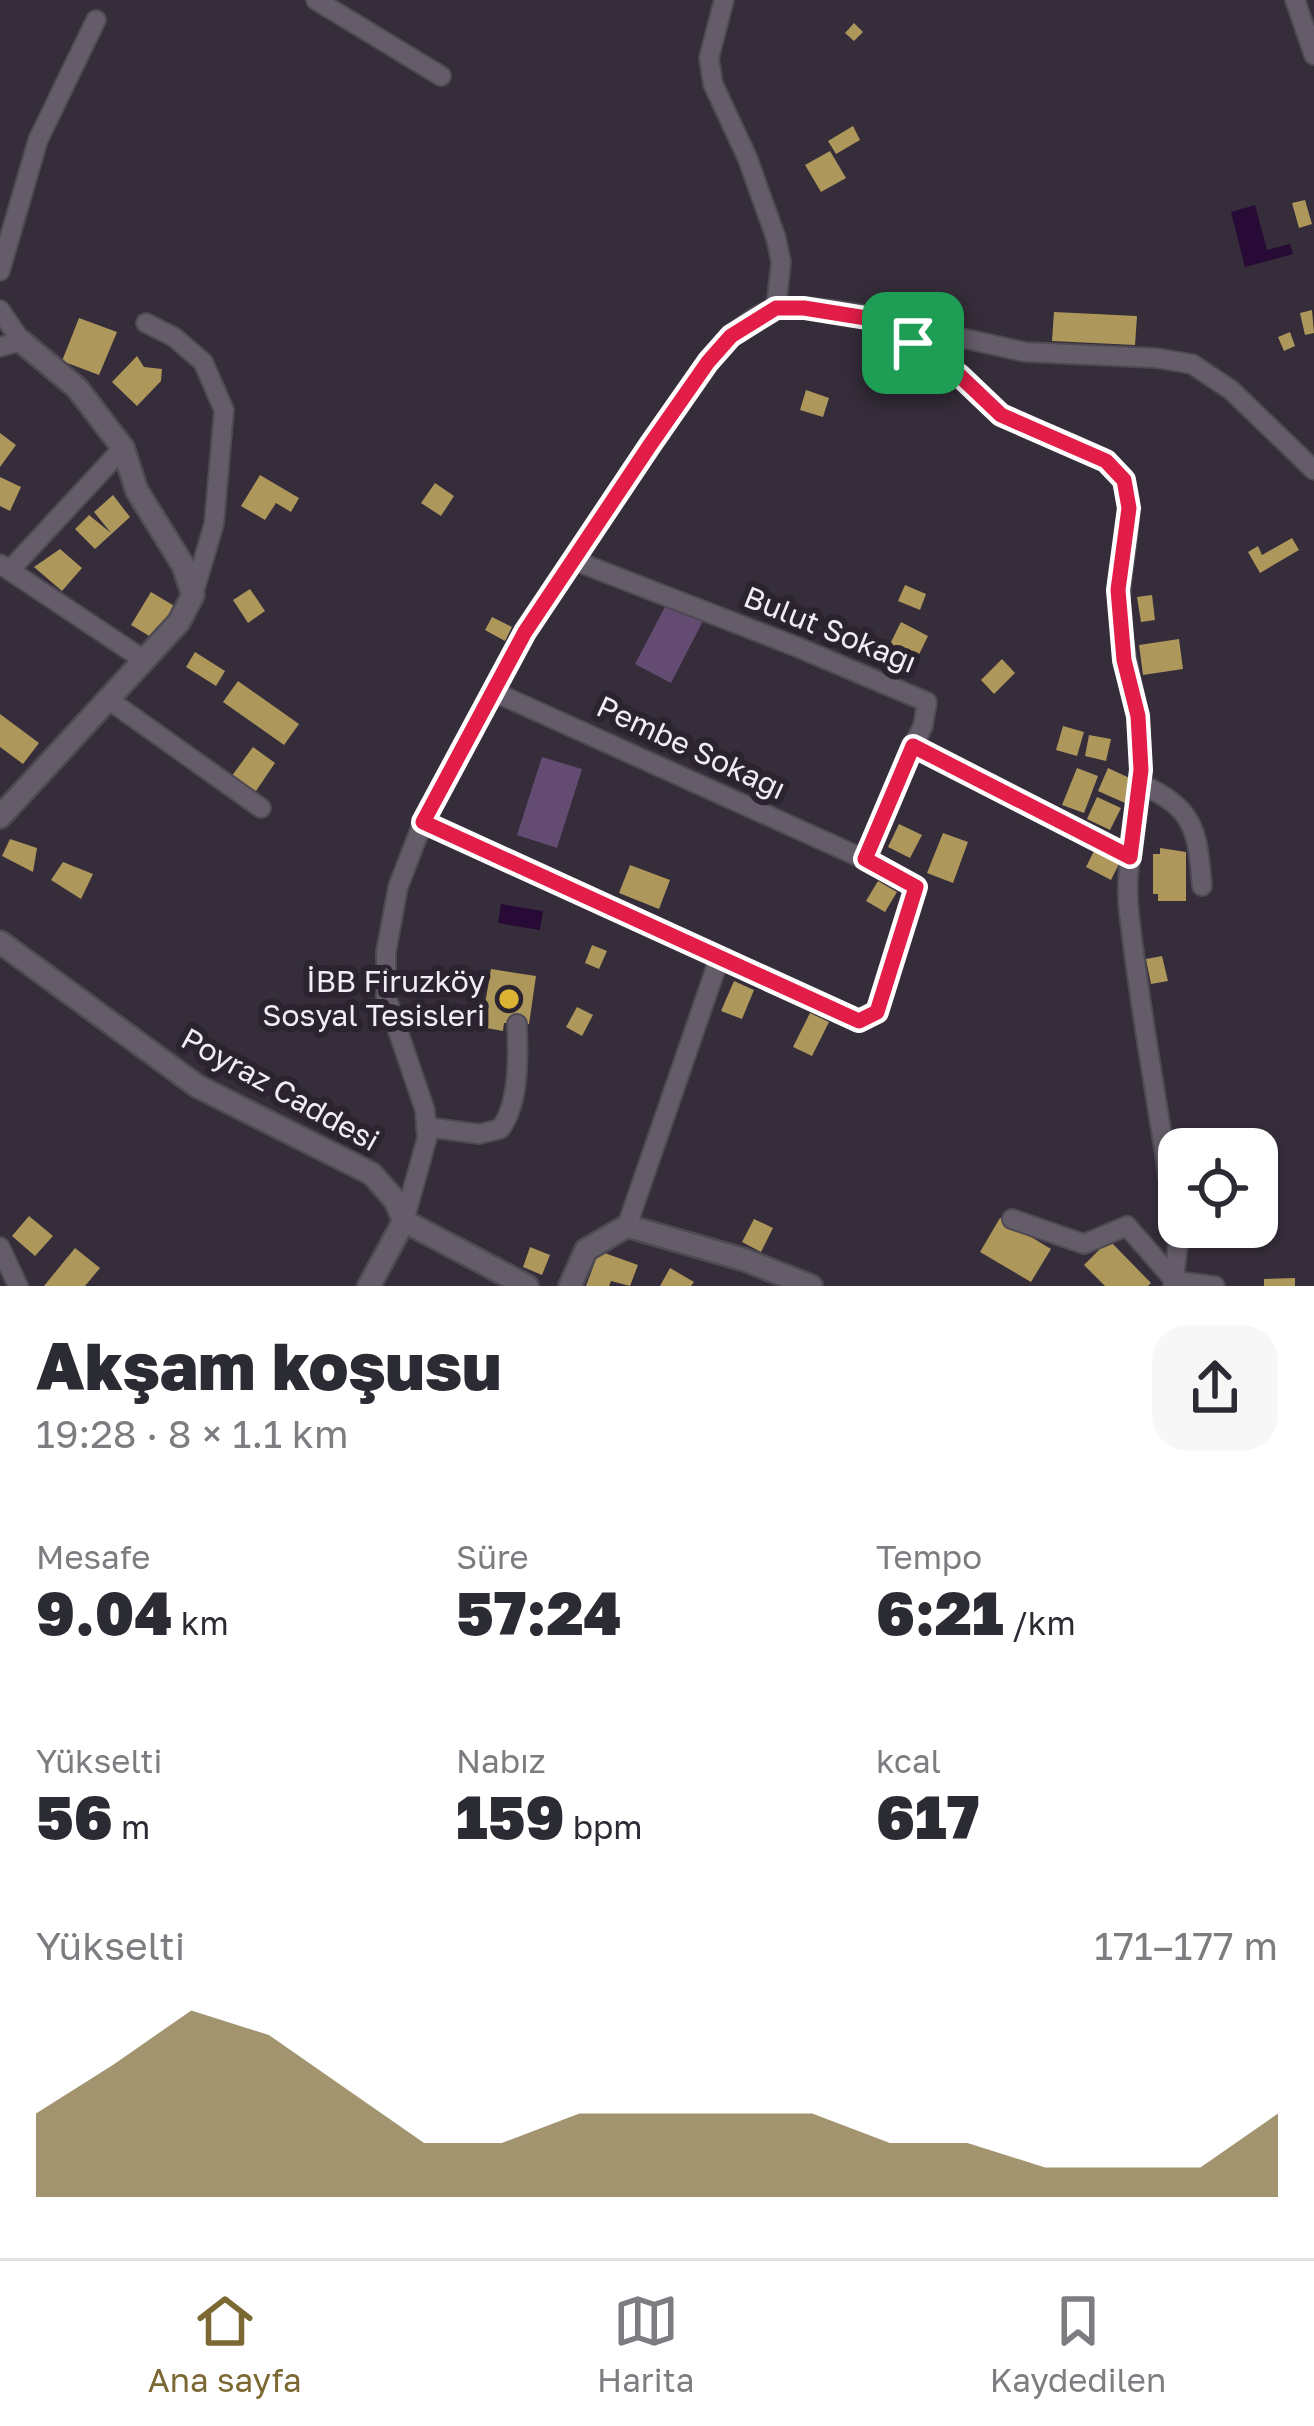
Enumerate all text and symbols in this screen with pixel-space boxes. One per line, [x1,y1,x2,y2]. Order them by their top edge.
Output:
pin [862,292,964,394]
icon: arrive [880,310,946,376]
street label: Bulut Sokağı [739,578,922,680]
street label: Pembe Sokağı [591,688,791,807]
place label: İBB Firuzköy Sosyal Tesisleri [262,963,485,1033]
marker: İBB Firuzköy Sosyal Tesisleri [496,986,522,1012]
street label: Poyraz Caddesi [175,1020,386,1158]
map controls [1158,1128,1278,1248]
button: locate [1158,1128,1278,1248]
text: Akşam koşusu [36,1325,502,1405]
button: share [1152,1325,1278,1451]
text: 19:28 · 8 × 1.1 km [36,1410,348,1457]
text: Mesafe [36,1537,151,1576]
text: Süre [456,1537,529,1576]
text: Tempo [876,1537,982,1576]
text: 9.04 [36,1576,173,1648]
text: 57:24 [456,1576,622,1648]
text: 6:21 [876,1576,1004,1648]
text: km [173,1603,229,1642]
text: /km [1004,1603,1076,1642]
text: Yükselti [36,1741,162,1780]
text: Nabız [456,1741,546,1780]
text: kcal [876,1741,941,1780]
text: 56 [36,1780,113,1852]
text: 159 [456,1780,564,1852]
text: 617 [876,1780,980,1852]
text: m [113,1807,150,1846]
text: bpm [564,1807,643,1846]
text: Yükselti [36,1922,185,1969]
text: 171–177 m [1094,1922,1278,1969]
tab: Ana sayfa [148,2288,302,2399]
tab: Harita [597,2288,694,2399]
tab: Kaydedilen [990,2288,1166,2399]

